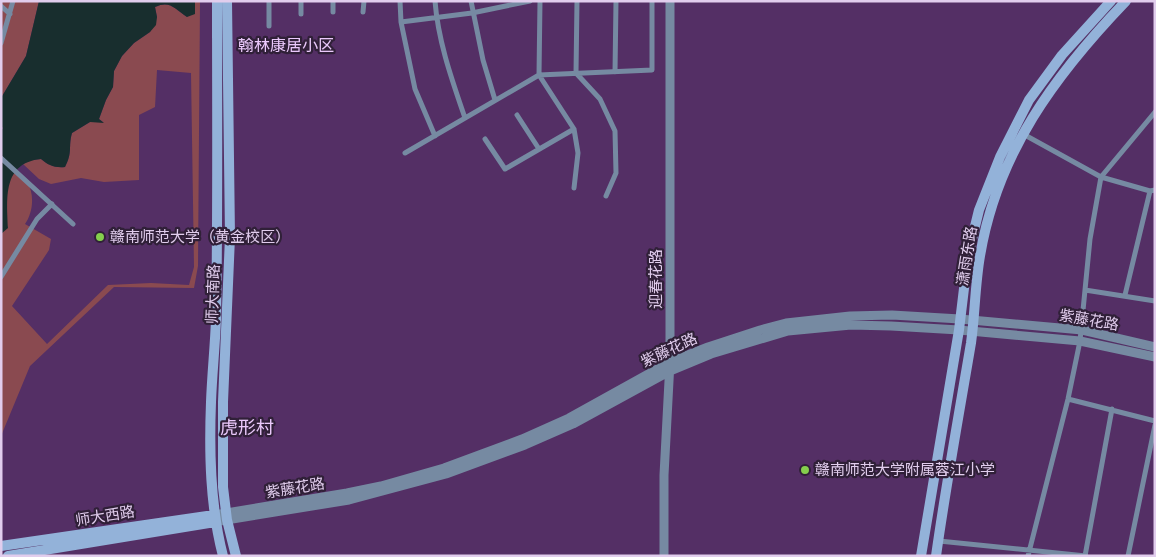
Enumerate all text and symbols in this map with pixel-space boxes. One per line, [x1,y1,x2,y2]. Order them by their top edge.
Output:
district label: 翰林康居小区 [238,32,334,56]
place label: 赣南师范大学（黄金校区） [110,224,290,247]
street label: 潇雨东路 [949,224,982,287]
marker: 赣南师范大学（黄金校区） [94,231,106,243]
street label: 迎春花路 [643,249,666,309]
street label: 师大南路 [199,264,224,324]
street label: 紫藤花路 [1058,302,1121,335]
street label: 紫藤花路 [636,326,700,372]
district label: 虎形村 [220,413,274,440]
place label: 赣南师范大学附属蓉江小学 [815,457,995,480]
marker: 赣南师范大学附属蓉江小学 [799,464,811,476]
street label: 紫藤花路 [263,470,326,503]
street label: 师大西路 [73,498,136,531]

